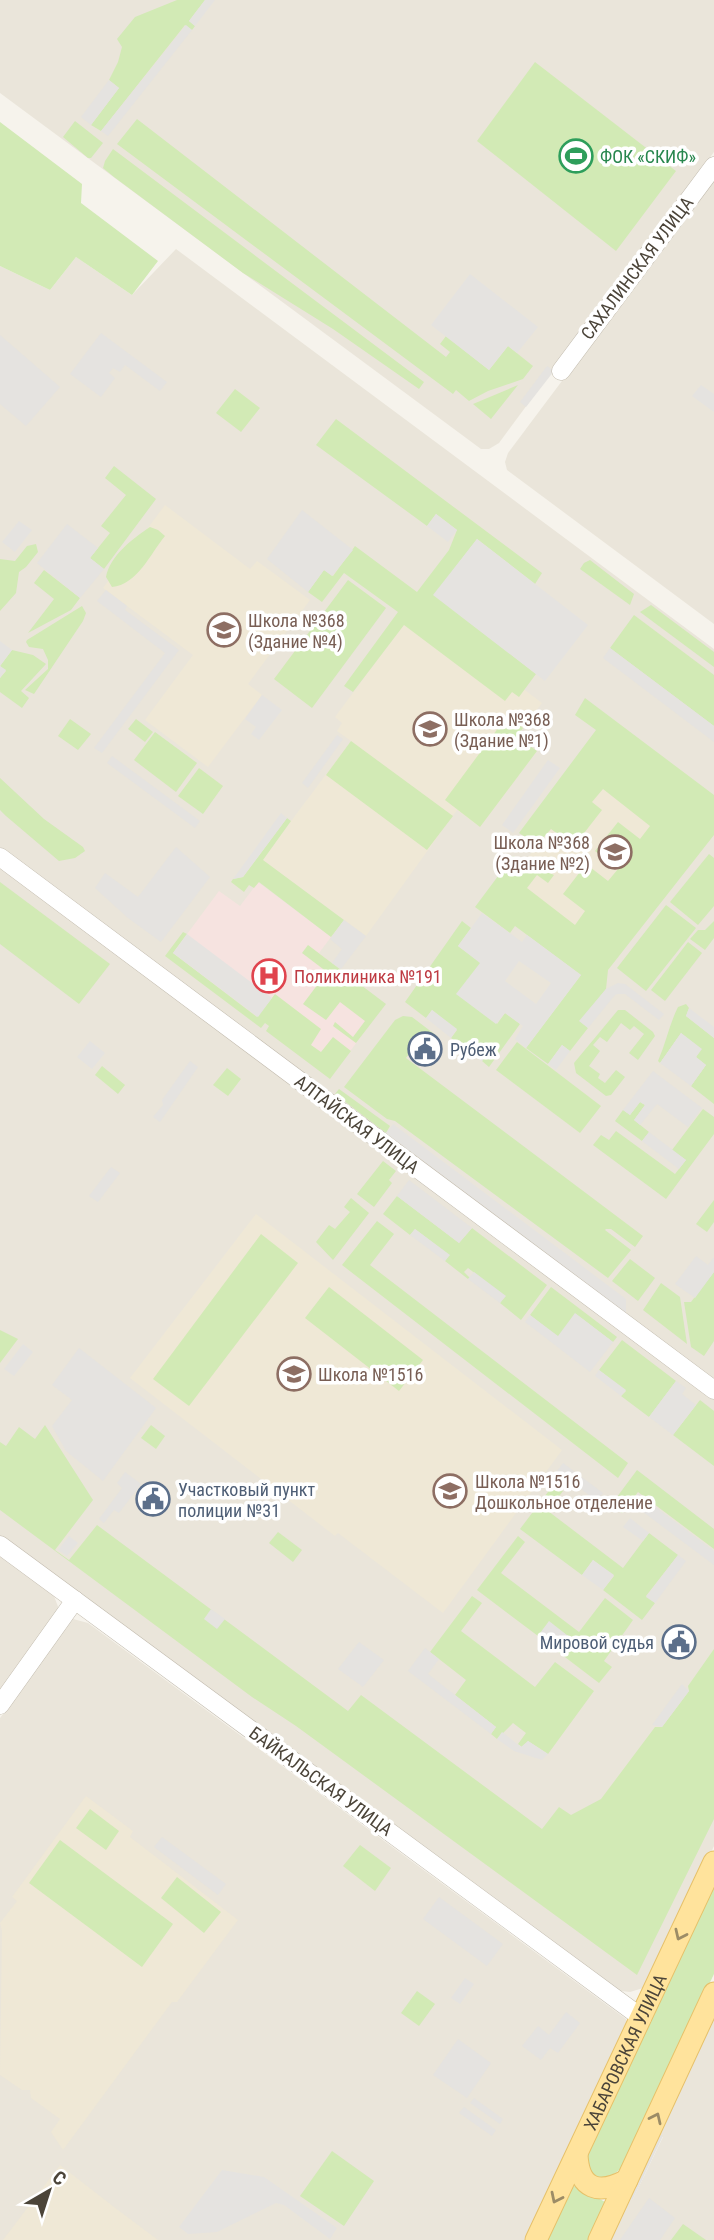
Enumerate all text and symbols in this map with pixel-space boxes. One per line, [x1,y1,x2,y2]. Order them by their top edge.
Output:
sports icon: ФОК «СКИФ» [557,137,595,175]
place label: ФОК «СКИФ» [600,146,696,167]
street label: САХАЛИНСКАЯ УЛИЦА [577,192,698,343]
place label: Школа №368 (Здание №4) [248,610,345,653]
school or university icon: Школа №368 (Здание №4) [205,611,243,649]
place label: Школа №368 (Здание №1) [454,709,551,752]
school or university icon: Школа №368 (Здание №1) [411,710,449,748]
place label: Школа №368 (Здание №2) [493,832,590,875]
school or university icon: Школа №368 (Здание №2) [596,833,634,871]
hospital icon: Поликлиника №191 [250,957,288,995]
place label: Поликлиника №191 [294,966,442,987]
public building icon: Рубеж [406,1030,444,1068]
place label: Рубеж [450,1039,497,1060]
street label: АЛТАЙСКАЯ УЛИЦА [291,1070,424,1178]
school or university icon: Школа №1516 [275,1355,313,1393]
place label: Школа №1516 [318,1364,423,1385]
place label: Школа №1516 Дошкольное отделение [475,1471,653,1513]
school or university icon: Школа №1516 Дошкольное отделение [431,1472,469,1510]
place label: Участковый пункт полиции №31 [178,1479,315,1521]
public building icon: Участковый пункт полиции №31 [134,1480,172,1518]
public building icon: Мировой судья [660,1623,698,1661]
place label: Мировой судья [540,1632,654,1653]
street label: БАЙКАЛЬСКАЯ УЛИЦА [245,1722,397,1840]
one-way arrow [674,1928,688,1940]
street label: ХАБАРОВСКАЯ УЛИЦА [579,1970,671,2133]
one-way arrow [648,2113,662,2125]
north arrow [14,2156,84,2226]
text: С [48,2166,71,2191]
one-way arrow [551,2191,565,2203]

